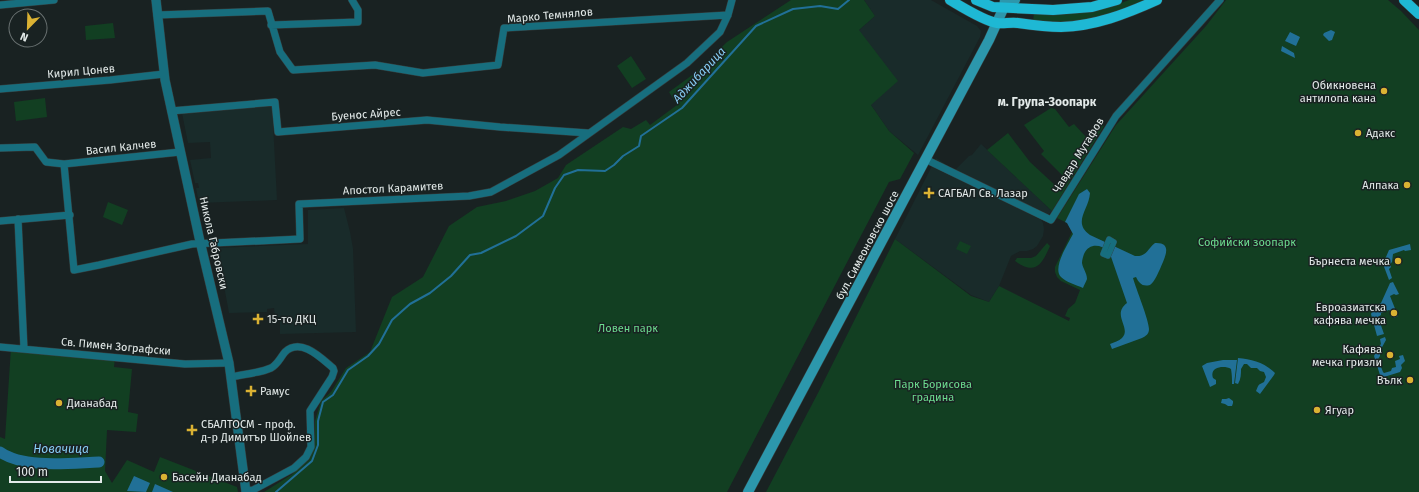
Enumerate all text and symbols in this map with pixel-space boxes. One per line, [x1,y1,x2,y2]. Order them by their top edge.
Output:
street label: Марко Темнялов [507,5,593,26]
north arrow [8,8,48,48]
text: N [18,29,30,44]
water label: Аджибарица [669,44,728,106]
street label: Кирил Цонев [47,62,115,81]
place label: Обикновена антилопа кана [1300,79,1376,105]
marker: Обикновена антилопа кана [1379,86,1389,96]
district label: м. Група-Зоопарк [998,95,1097,109]
street label: Буенос Айрес [331,106,401,123]
street label: Чавдар Мутафов [1050,115,1107,195]
place label: Адакс [1366,127,1395,140]
marker: Адакс [1353,128,1363,138]
street label: Васил Калчев [85,137,157,158]
street label: Апостол Карамитев [343,179,443,198]
place label: Алпака [1362,179,1399,192]
marker: Алпака [1402,180,1412,190]
marker: САГБАЛ Св. Лазар [923,187,935,199]
place label: САГБАЛ Св. Лазар [938,187,1028,200]
street label: бул. Симеоновско шосе [833,189,902,302]
street label: Никола Габровски [197,195,231,291]
park label: Софийски зоопарк [1198,236,1296,249]
place label: Бърнеста мечка [1309,255,1390,268]
marker: Бърнеста мечка [1393,256,1403,266]
place label: Евроазиатска кафява мечка [1314,301,1386,327]
marker: Евроазиатска кафява мечка [1389,308,1399,318]
marker: 15-то ДКЦ [252,313,264,325]
place label: 15-то ДКЦ [267,313,317,326]
park label: Ловен парк [598,322,658,335]
street label: Св. Пимен Зографски [60,335,172,358]
place label: Кафява мечка гризли [1312,343,1382,369]
marker: Кафява мечка гризли [1385,350,1395,360]
place label: Вълк [1377,374,1402,387]
marker: Вълк [1405,375,1415,385]
park label: Парк Борисова градина [894,378,972,404]
marker: Рамус [245,385,257,397]
place label: Рамус [260,385,290,398]
place label: Дианабад [66,397,117,410]
marker: Дианабад [54,398,64,408]
place label: Ягуар [1325,404,1354,417]
marker: Ягуар [1312,405,1322,415]
place label: СБАЛТОСМ - проф. д-р Димитър Шойлев [201,418,311,444]
marker: СБАЛТОСМ - проф. д-р Димитър Шойлев [186,424,198,436]
water label: Новачица [33,442,89,456]
scale bar [10,458,101,484]
text: 100 m [16,465,48,479]
place label: Басейн Дианабад [172,471,262,484]
marker: Басейн Дианабад [159,472,169,482]

